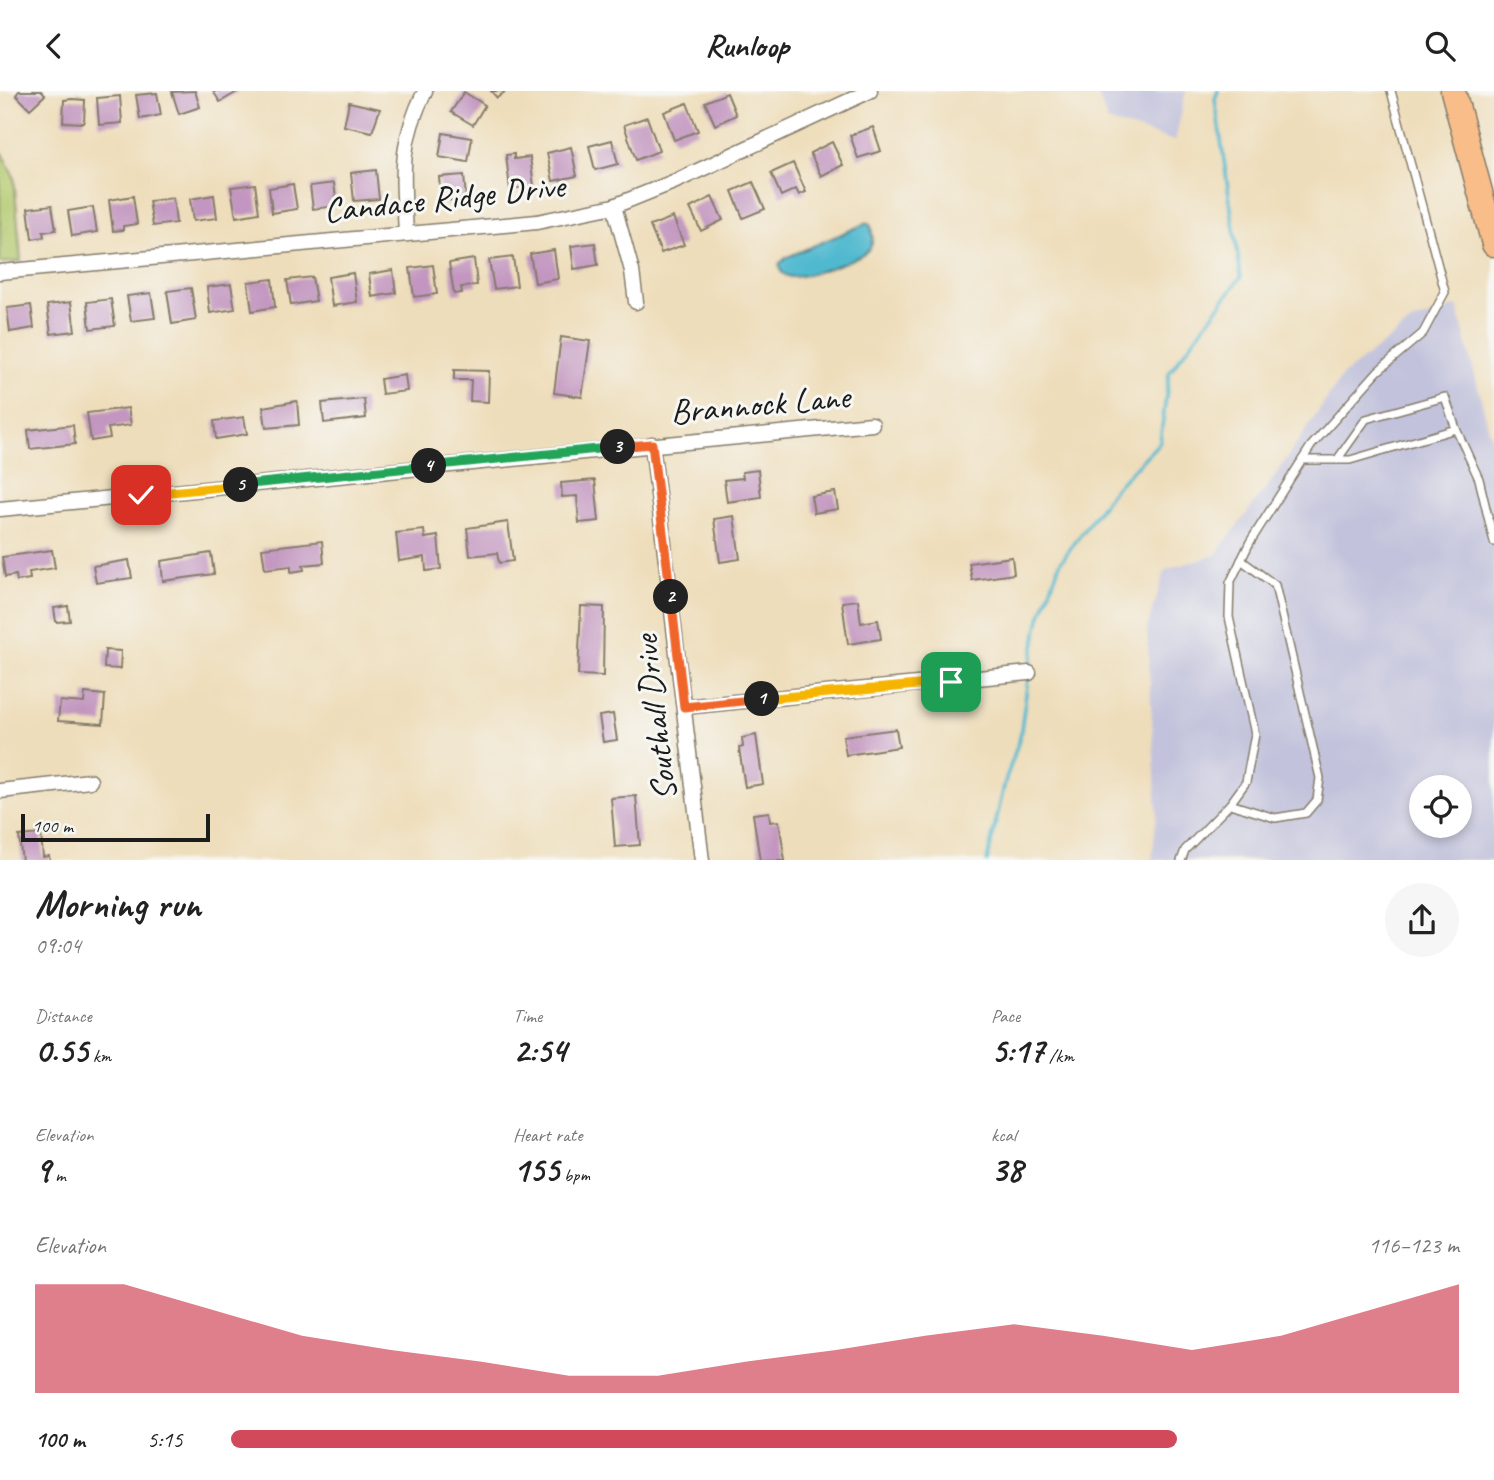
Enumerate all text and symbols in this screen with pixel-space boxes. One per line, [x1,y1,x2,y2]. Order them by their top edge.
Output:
text: Runloop [705,25,789,66]
icon: back [35,27,73,65]
icon: search [1421,27,1459,65]
street label: Candace Ridge Drive [321,163,569,233]
street label: Brannock Lane [668,374,854,434]
pin: 3 [600,429,636,465]
text: 3 [613,434,622,458]
pin: 4 [412,449,446,483]
text: 4 [424,453,433,477]
pin [111,465,171,525]
pin: 5 [224,467,258,503]
text: 5 [236,472,245,496]
icon: check [122,476,160,514]
pin: 2 [654,580,688,615]
text: 2 [666,584,675,608]
street label: Southall Drive [622,630,687,803]
pin [921,652,981,712]
icon: arrive [932,663,970,701]
pin: 1 [744,681,780,717]
text: 1 [757,686,766,710]
map controls [1409,775,1472,838]
button: locate [1409,775,1472,838]
scale bar [21,811,210,843]
text: 100 m [32,814,73,838]
text: Morning run [35,881,201,928]
button: share [1385,883,1459,957]
text: 09:04 [35,931,81,960]
text: Distance [35,1004,92,1028]
text: Time [513,1004,542,1028]
text: Pace [991,1004,1020,1028]
text: 0.55 [35,1028,88,1073]
text: 2:54 [513,1028,567,1073]
text: 5:17 [991,1028,1044,1073]
text: km [88,1044,111,1068]
text: /km [1044,1044,1074,1068]
text: Elevation [35,1123,93,1147]
text: Heart rate [513,1123,582,1147]
text: kcal [991,1123,1016,1147]
text: 9 [35,1147,50,1192]
text: 155 [513,1147,559,1192]
text: 38 [991,1147,1023,1192]
text: m [50,1163,66,1187]
text: bpm [559,1163,590,1187]
text: Elevation [35,1231,106,1260]
text: 116–123 m [1368,1231,1459,1260]
text: 100 m [35,1425,85,1454]
text: 5:15 [147,1425,183,1454]

